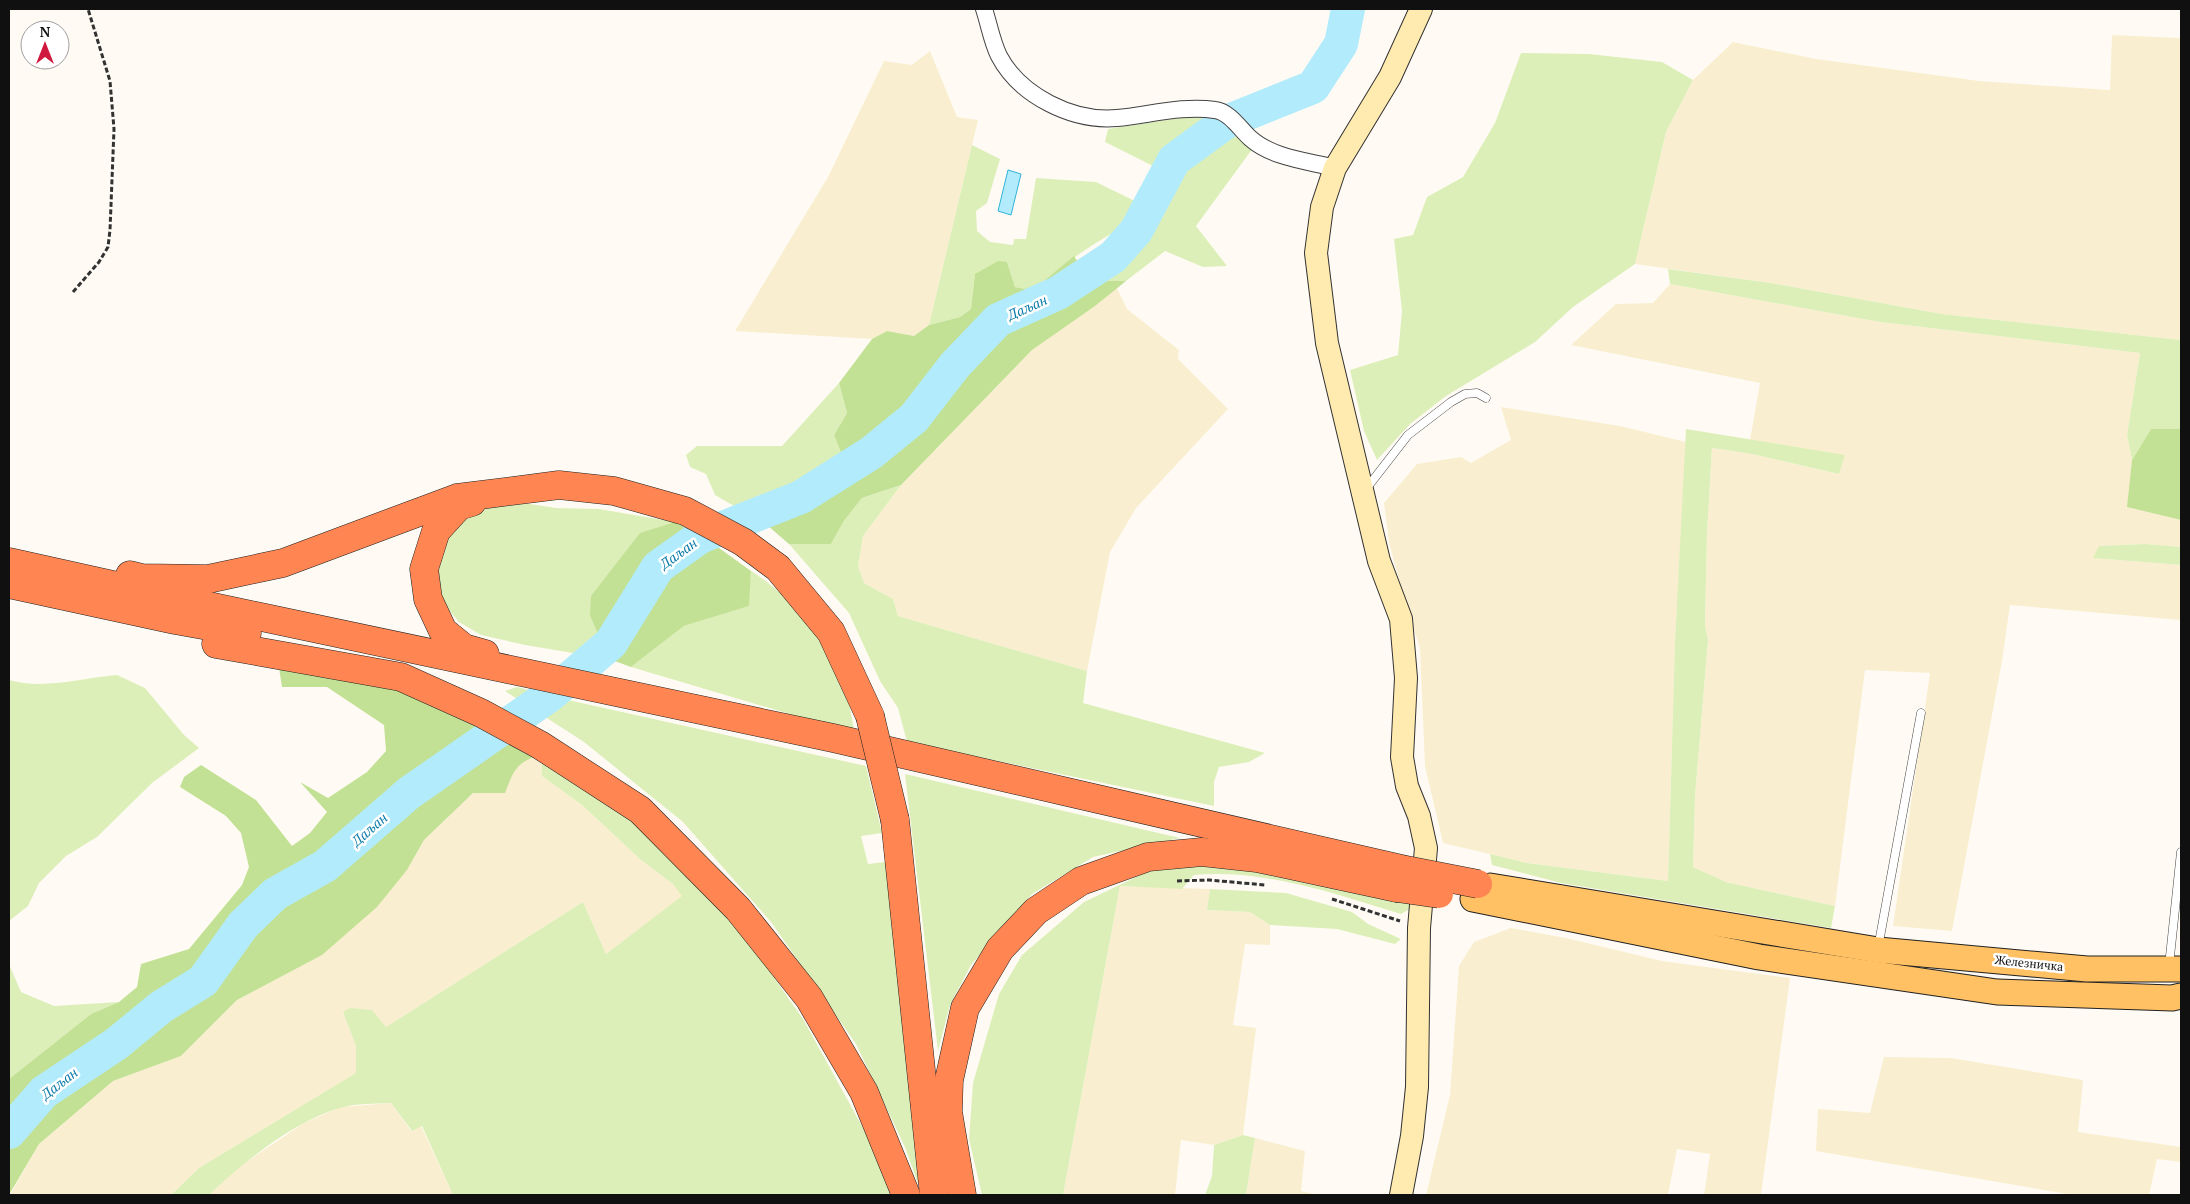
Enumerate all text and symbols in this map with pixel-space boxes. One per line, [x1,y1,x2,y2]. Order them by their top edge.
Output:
north arrow [20,20,70,70]
text: N [40,22,51,41]
water label: Даљан [1003,290,1050,325]
water label: Даљан [655,533,701,574]
water label: Даљан [346,808,391,851]
street label: Железничка [1994,952,2064,974]
water label: Даљан [36,1062,82,1104]

